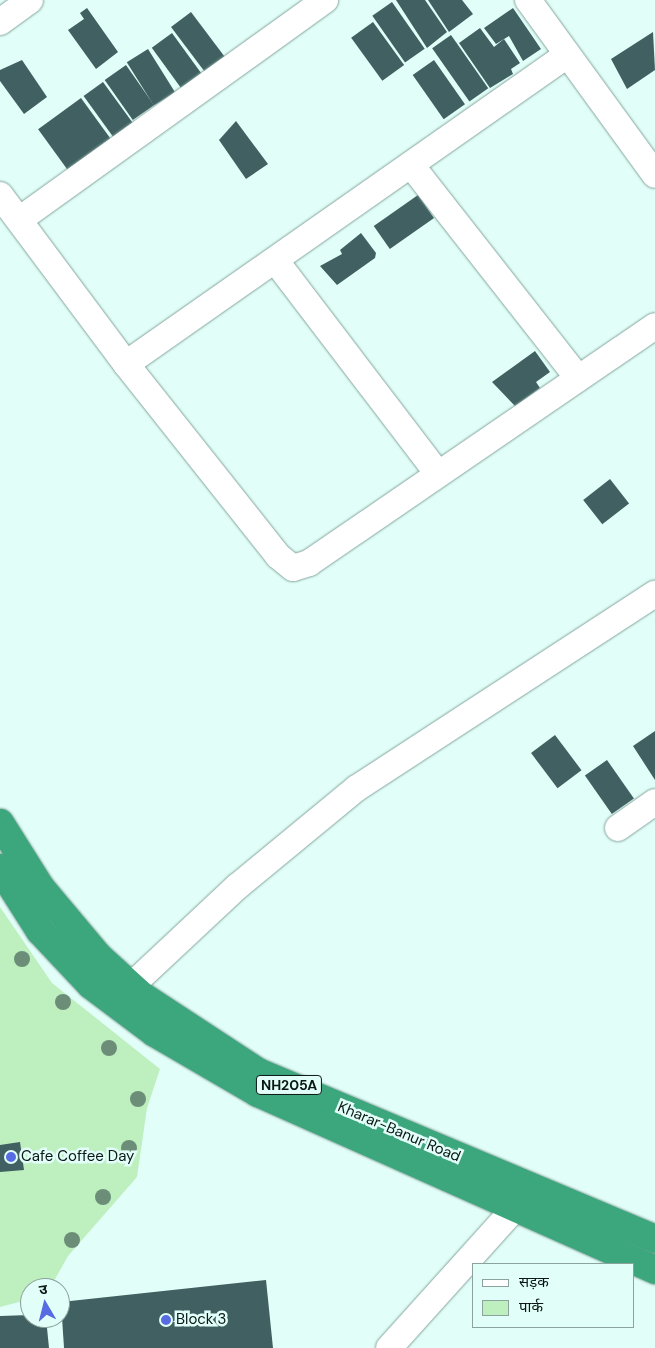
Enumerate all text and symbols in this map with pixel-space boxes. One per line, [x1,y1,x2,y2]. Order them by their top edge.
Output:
road number: NH205A [255,1074,323,1096]
street label: Kharar-Banur Road [335,1098,463,1166]
place label: Cafe Coffee Day [21,1148,134,1166]
marker: Cafe Coffee Day [5,1151,17,1163]
legend [472,1263,635,1328]
text: सड़क [519,1272,549,1292]
north arrow [20,1278,70,1328]
text: उ [38,1280,48,1299]
text: पार्क [519,1297,543,1317]
place label: Block 3 [176,1311,226,1329]
marker: Block 3 [160,1314,172,1326]

